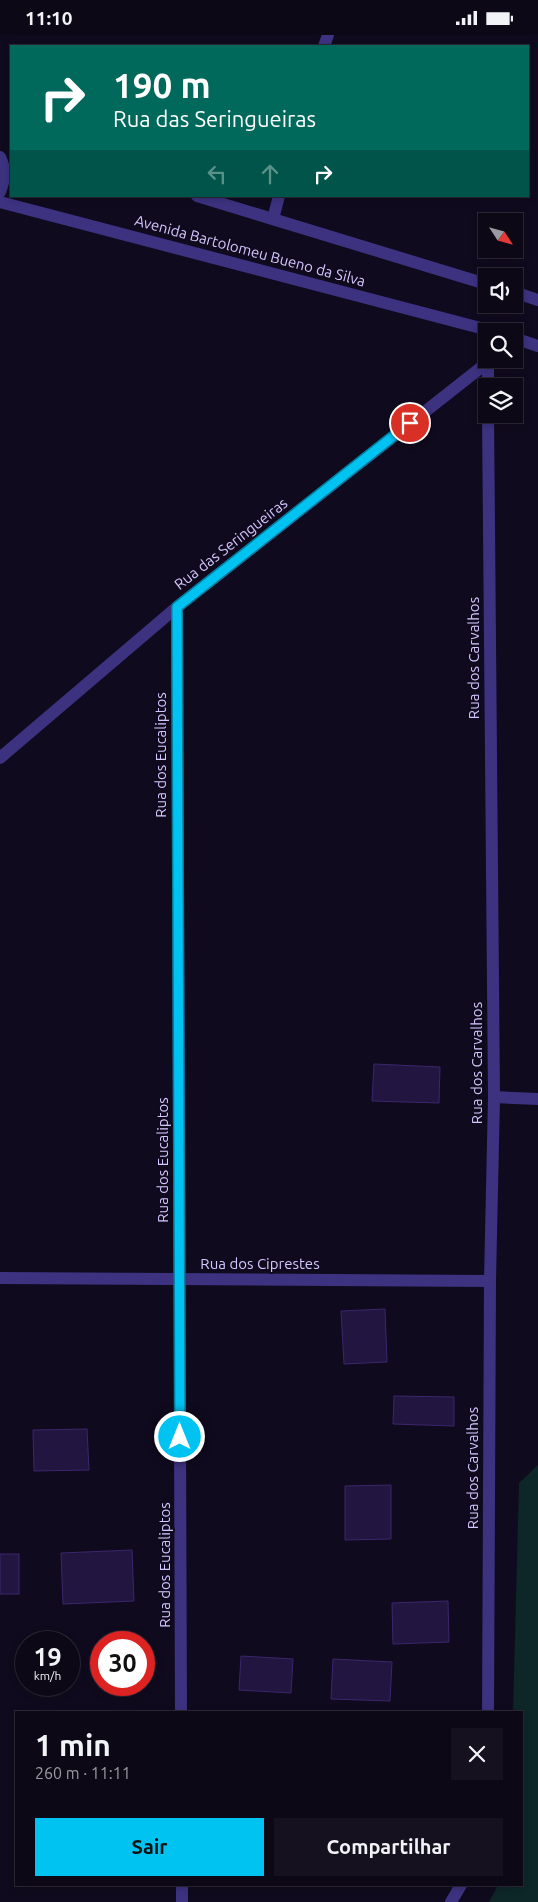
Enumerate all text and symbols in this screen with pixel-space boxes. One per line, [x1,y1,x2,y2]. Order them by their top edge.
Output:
text: 11:10 [25,7,73,29]
icon: right [30,65,95,130]
text: 190 m [113,65,211,105]
text: Rua das Seringueiras [113,106,316,131]
icon: left [203,160,231,188]
icon: ahead [256,160,284,188]
icon: right [309,160,337,188]
street label: Avenida Bartolomeu Bueno da Silva [133,211,367,290]
north arrow [478,213,522,257]
map controls [478,213,523,423]
button: sound [478,268,523,313]
button: search [478,323,523,368]
button: layers [478,378,523,423]
pin [389,402,431,444]
icon: arrive [396,409,424,437]
street label: Rua das Seringueiras [171,494,291,593]
street label: Rua dos Carvalhos [465,597,482,719]
street label: Rua dos Eucaliptos [152,692,169,818]
street label: Rua dos Carvalhos [468,1002,485,1124]
street label: Rua dos Eucaliptos [154,1097,171,1223]
street label: Rua dos Ciprestes [200,1255,320,1272]
street label: Rua dos Carvalhos [464,1407,481,1529]
position arrow [153,1410,205,1462]
street label: Rua dos Eucaliptos [156,1502,173,1628]
speed limit sign: 30 [90,1631,155,1696]
text: 19 [33,1643,62,1671]
text: km/h [34,1669,61,1682]
text: 1 min [35,1728,111,1762]
button: close [451,1728,503,1780]
text: 260 m · 11:11 [35,1764,131,1782]
button: Sair [35,1818,264,1876]
button: Compartilhar [274,1818,503,1876]

